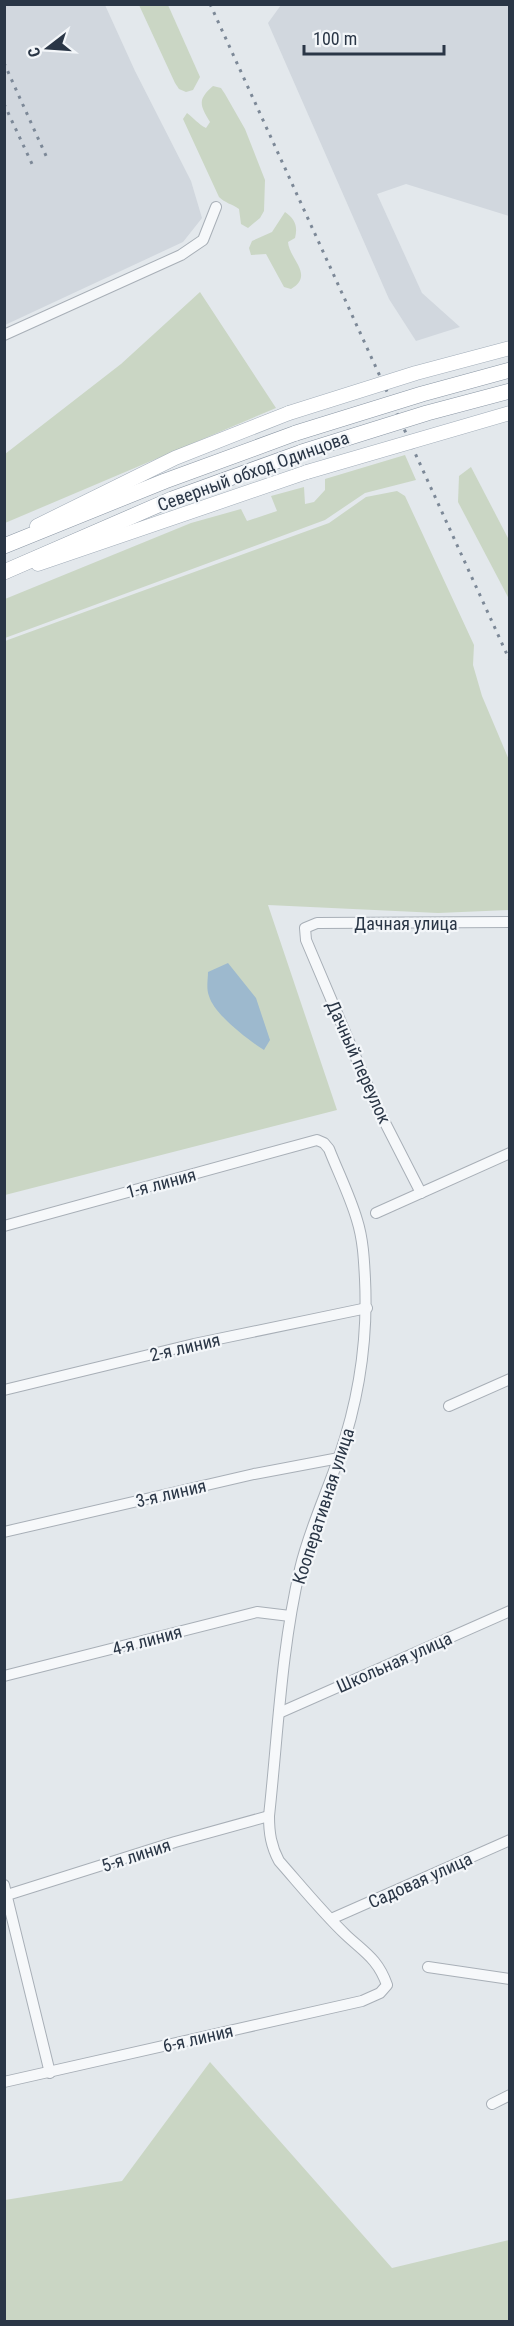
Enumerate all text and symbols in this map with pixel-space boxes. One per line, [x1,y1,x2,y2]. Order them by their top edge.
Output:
north arrow [18,18,78,78]
scale bar [304,18,444,56]
text: 100 m [313,28,357,49]
text: С [24,45,45,59]
street label: Северный обход Одинцова [154,427,352,515]
street label: Дачная улица [354,913,458,934]
street label: Дачный переулок [322,997,396,1127]
street label: 1-я линия [124,1164,198,1202]
street label: 2-я линия [148,1329,222,1365]
street label: Кооперативная улица [288,1425,358,1587]
street label: 3-я линия [134,1475,208,1511]
street label: 4-я линия [110,1621,184,1659]
street label: Школьная улица [333,1627,455,1697]
street label: 5-я линия [99,1834,173,1876]
street label: Садовая улица [365,1848,475,1912]
street label: 6-я линия [161,2020,235,2056]

